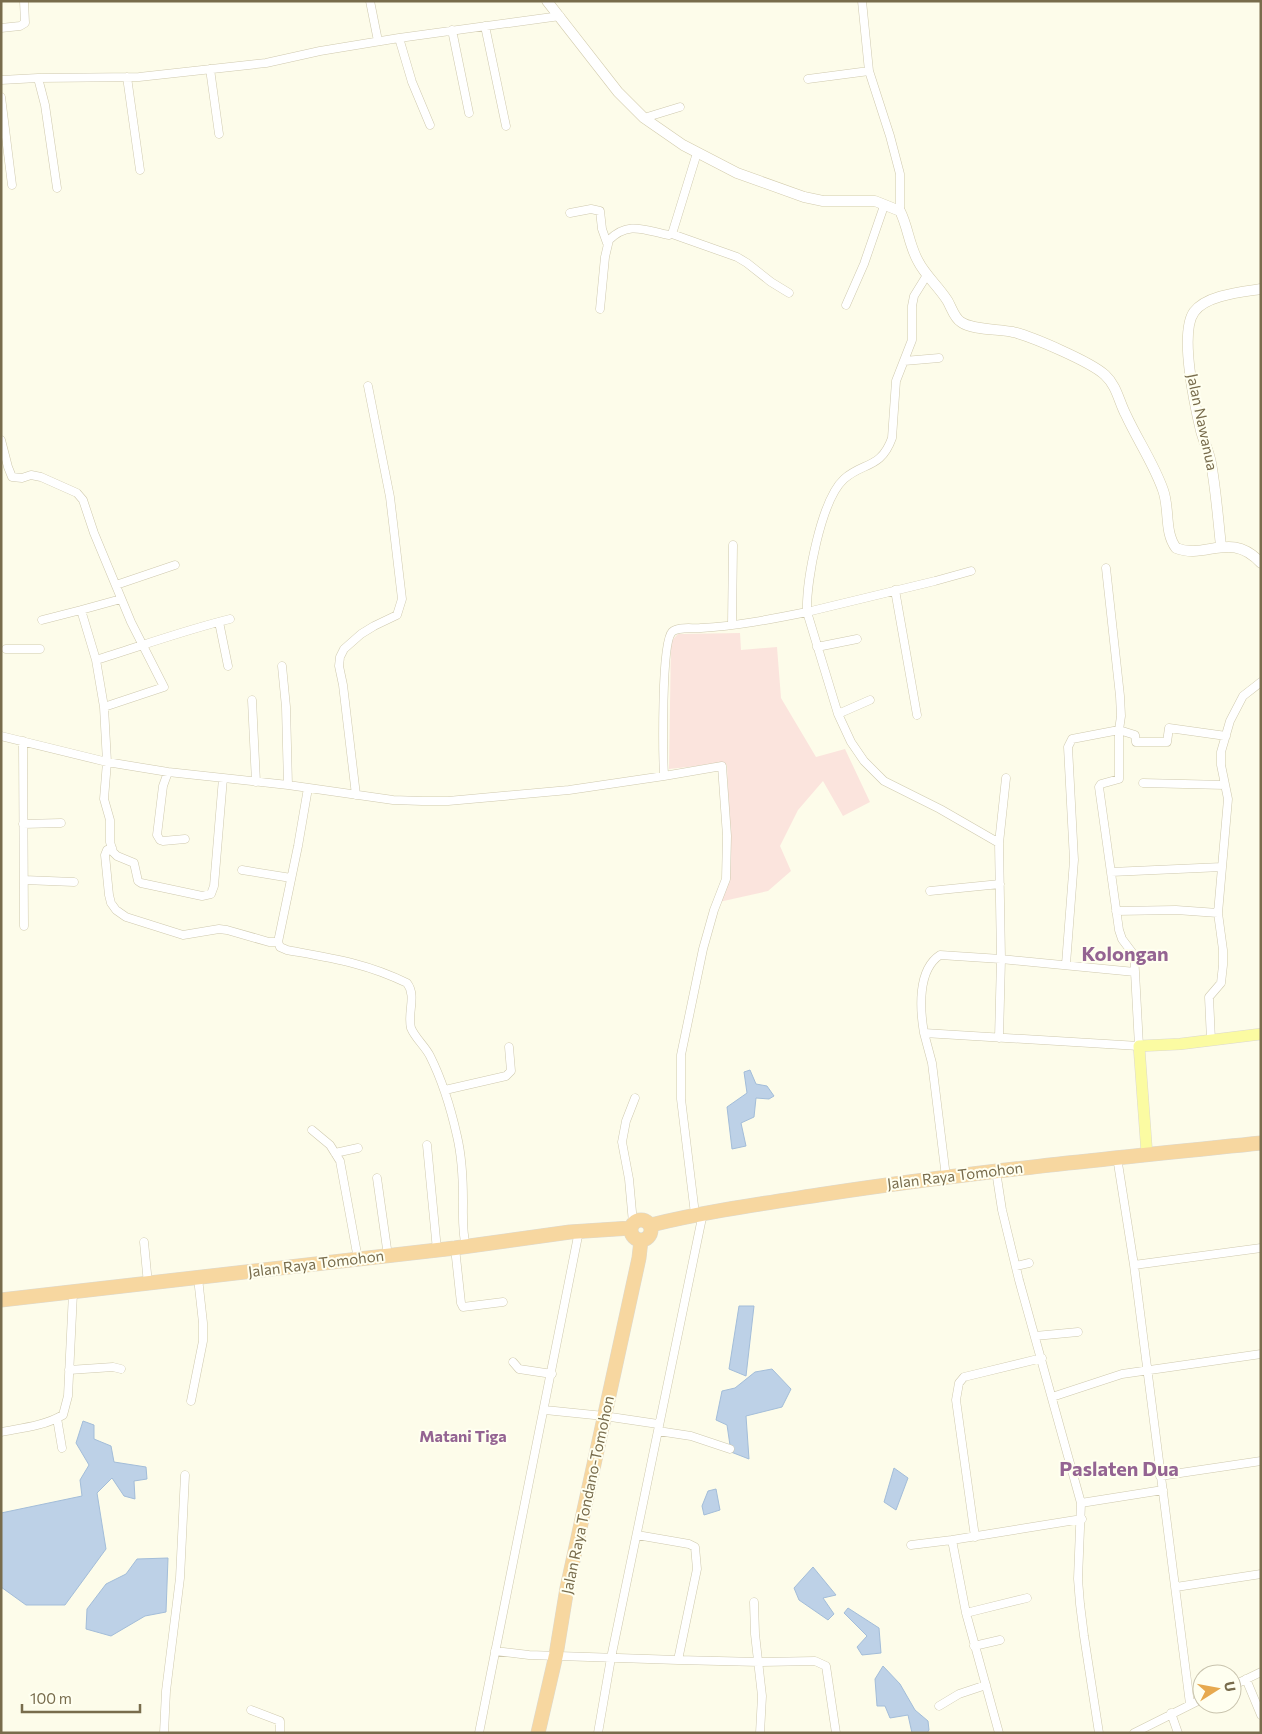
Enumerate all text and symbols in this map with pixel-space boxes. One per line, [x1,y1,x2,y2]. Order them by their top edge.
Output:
street label: Jalan Nawanua [1184,372,1222,472]
district label: Kolongan [1081,941,1169,965]
street label: Jalan Raya Tomohon [886,1158,1024,1192]
street label: Jalan Raya Tomohon [247,1246,385,1280]
street label: Jalan Raya Tondano-Tomohon [557,1394,617,1596]
district label: Matani Tiga [419,1426,507,1445]
district label: Paslaten Dua [1059,1456,1179,1480]
north arrow [1192,1664,1242,1714]
text: U [1221,1680,1240,1693]
scale bar [22,1682,140,1714]
text: 100 m [30,1689,72,1707]

